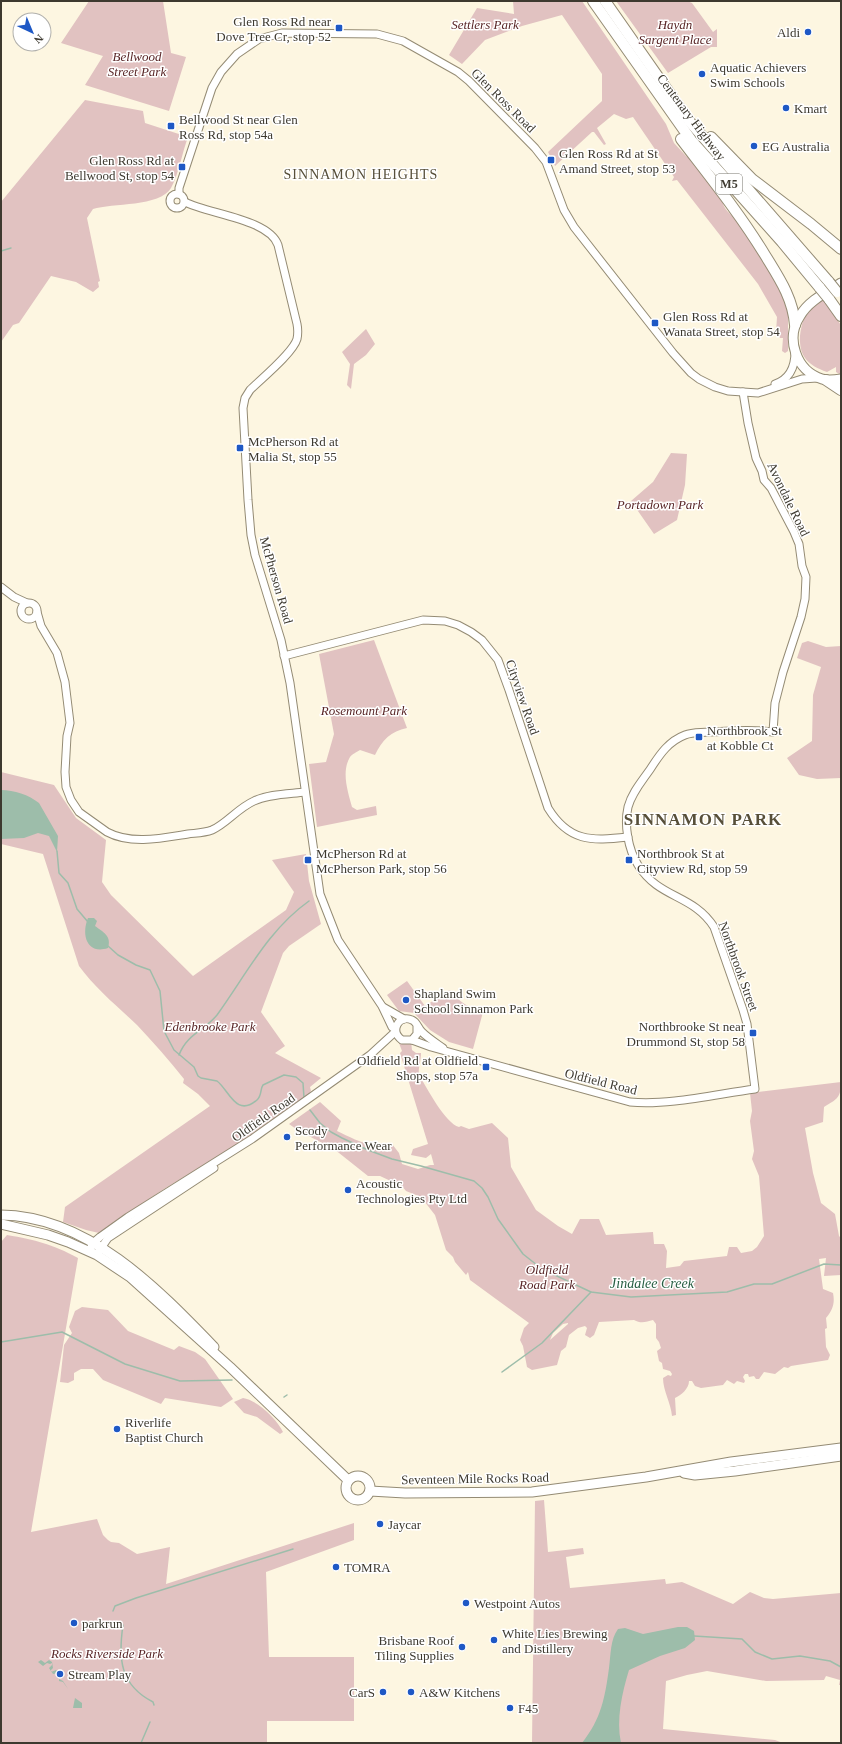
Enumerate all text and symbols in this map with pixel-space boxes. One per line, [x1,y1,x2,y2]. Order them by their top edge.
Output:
north arrow [12,12,52,52]
place label: Glen Ross Rd near Dove Tree Cr, stop 52 [216,14,332,44]
park label: Settlers Park [451,17,519,32]
park label: Haydn Sargent Place [639,17,712,47]
marker: Glen Ross Rd near Dove Tree Cr, stop 52 [334,23,344,33]
place label: Aldi [777,25,800,40]
marker: Aldi [803,27,813,37]
text: N [32,32,46,46]
park label: Bellwood Street Park [108,49,166,79]
place label: Aquatic Achievers Swim Schools [710,60,806,90]
street label: Glen Ross Road [468,65,539,136]
marker: Aquatic Achievers Swim Schools [697,69,707,79]
street label: Centenary Highway [654,71,729,164]
place label: Kmart [794,101,828,116]
marker: Kmart [781,103,791,113]
place label: Bellwood St near Glen Ross Rd, stop 54a [179,112,298,142]
marker: Bellwood St near Glen Ross Rd, stop 54a [166,121,176,131]
place label: EG Australia [762,139,830,154]
marker: EG Australia [749,141,759,151]
place label: Glen Ross Rd at St Amand Street, stop 53 [559,146,675,176]
place label: Glen Ross Rd at Bellwood St, stop 54 [65,153,174,183]
marker: Glen Ross Rd at St Amand Street, stop 53 [546,155,556,165]
marker: Glen Ross Rd at Bellwood St, stop 54 [177,162,187,172]
district label: SINNAMON HEIGHTS [284,167,438,182]
road number: M5 [716,174,742,194]
place label: Glen Ross Rd at Wanata Street, stop 54 [663,309,780,339]
marker: Glen Ross Rd at Wanata Street, stop 54 [650,318,660,328]
place label: McPherson Rd at Malia St, stop 55 [248,434,339,464]
marker: McPherson Rd at Malia St, stop 55 [235,443,245,453]
street label: Avondale Road [764,460,813,539]
park label: Portadown Park [616,497,703,512]
street label: McPherson Road [257,535,296,626]
street label: Cityview Road [503,658,543,737]
park label: Rosemount Park [320,703,407,718]
place label: Northbrook St at Kobble Ct [707,723,782,753]
marker: Northbrook St at Kobble Ct [694,732,704,742]
district label: SINNAMON PARK [624,810,782,829]
place label: McPherson Rd at McPherson Park, stop 56 [316,846,447,876]
place label: Northbrook St at Cityview Rd, stop 59 [637,846,748,876]
marker: McPherson Rd at McPherson Park, stop 56 [303,855,313,865]
marker: Northbrook St at Cityview Rd, stop 59 [624,855,634,865]
street label: Northbrook Street [715,919,762,1013]
place label: Shapland Swim School Sinnamon Park [414,986,534,1016]
marker: Shapland Swim School Sinnamon Park [401,995,411,1005]
park label: Edenbrooke Park [164,1019,256,1034]
place label: Northbrooke St near Drummond St, stop 58 [627,1019,746,1049]
marker: Northbrooke St near Drummond St, stop 58 [748,1028,758,1038]
place label: Oldfield Rd at Oldfield Shops, stop 57a [357,1053,478,1083]
marker: Oldfield Rd at Oldfield Shops, stop 57a [481,1062,491,1072]
street label: Oldfield Road [563,1065,639,1098]
street label: Oldfield Road [229,1090,298,1145]
place label: Scody Performance Wear [295,1123,392,1153]
marker: Scody Performance Wear [282,1132,292,1142]
place label: Acoustic Technologies Pty Ltd [356,1176,468,1206]
marker: Acoustic Technologies Pty Ltd [343,1185,353,1195]
park label: Oldfield Road Park [518,1262,575,1292]
water label: Jindalee Creek [610,1276,695,1291]
place label: Riverlife Baptist Church [125,1415,204,1445]
marker: Riverlife Baptist Church [112,1424,122,1434]
street label: Seventeen Mile Rocks Road [401,1470,549,1487]
place label: Jaycar [388,1517,422,1532]
marker: Jaycar [375,1519,385,1529]
place label: TOMRA [344,1560,391,1575]
marker: TOMRA [331,1562,341,1572]
place label: Westpoint Autos [474,1596,560,1611]
marker: Westpoint Autos [461,1598,471,1608]
place label: parkrun [82,1616,123,1631]
marker: parkrun [69,1618,79,1628]
place label: White Lies Brewing and Distillery [502,1626,608,1656]
place label: Brisbane Roof Tiling Supplies [375,1633,455,1663]
marker: White Lies Brewing and Distillery [489,1635,499,1645]
marker: Brisbane Roof Tiling Supplies [457,1642,467,1652]
park label: Rocks Riverside Park [50,1646,163,1661]
place label: Stream Play [68,1667,132,1682]
marker: Stream Play [55,1669,65,1679]
place label: CarS [349,1685,375,1700]
place label: A&W Kitchens [419,1685,500,1700]
marker: CarS [378,1687,388,1697]
marker: A&W Kitchens [406,1687,416,1697]
place label: F45 [518,1701,538,1716]
marker: F45 [505,1703,515,1713]

